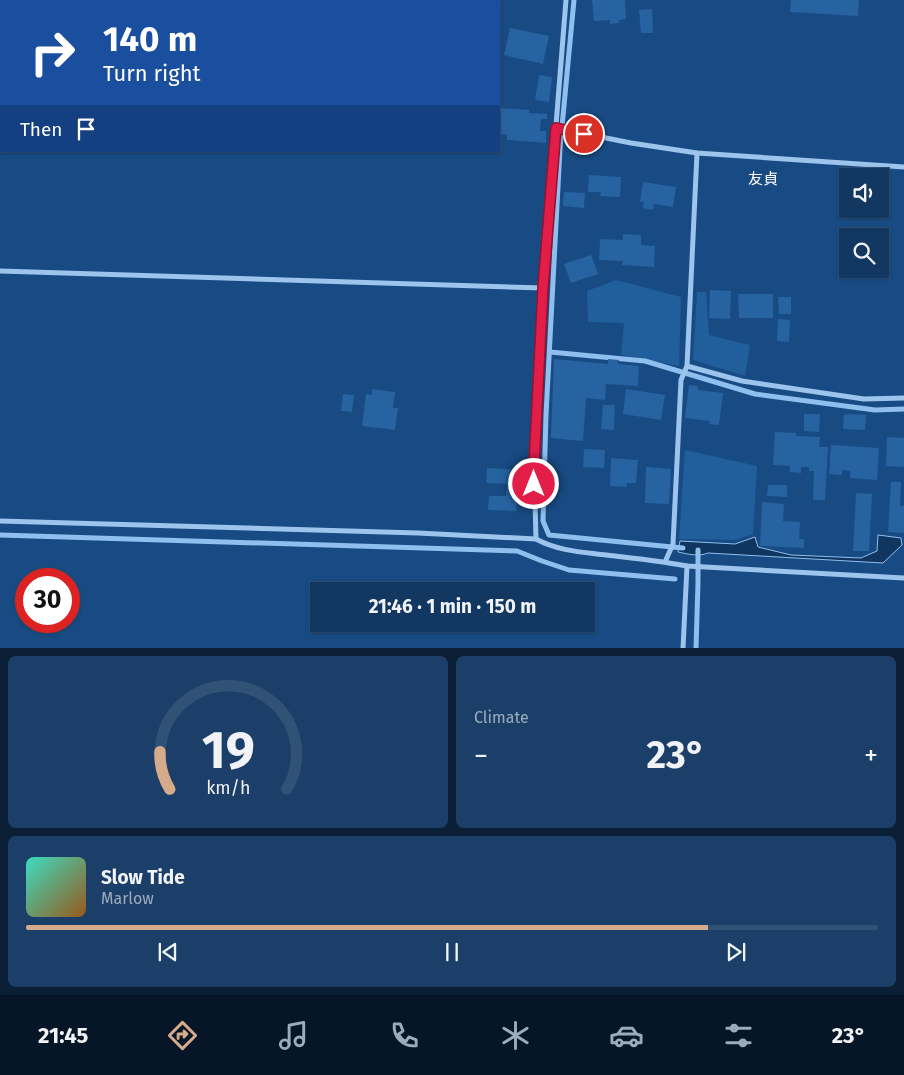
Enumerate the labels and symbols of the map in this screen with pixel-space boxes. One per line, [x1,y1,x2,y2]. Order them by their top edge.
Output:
pin [563,113,605,155]
district label: 友貞 [748,170,778,188]
position arrow [507,457,559,509]
speed limit sign: 30 [15,568,80,633]

